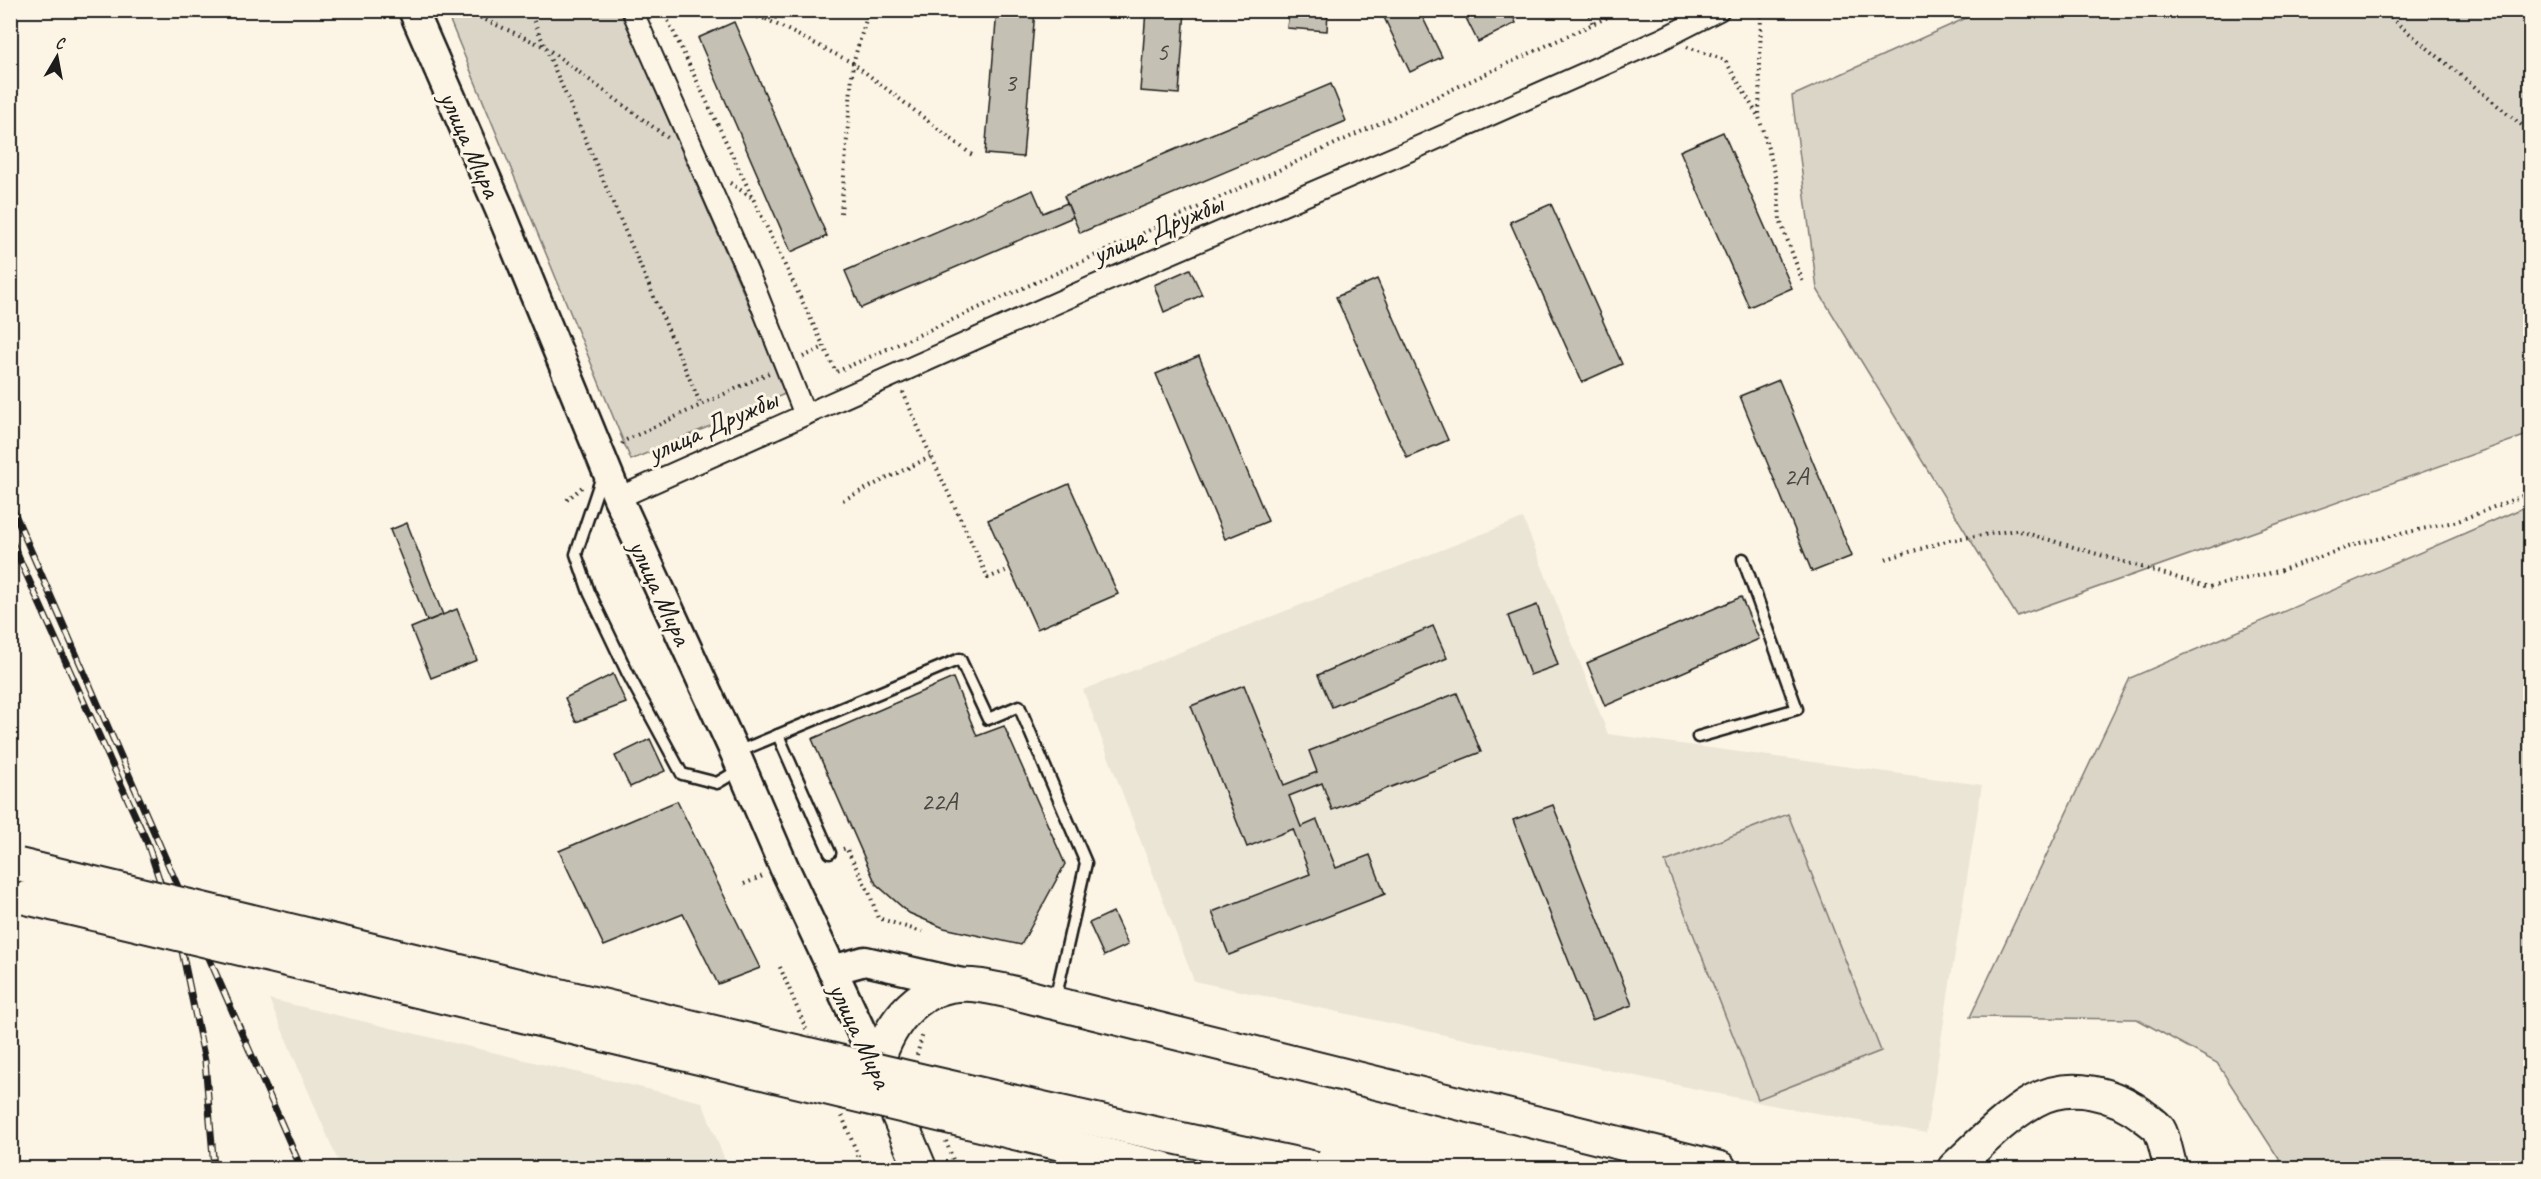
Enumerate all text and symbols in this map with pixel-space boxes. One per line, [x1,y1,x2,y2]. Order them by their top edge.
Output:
north arrow [27,27,87,87]
text: С [54,33,67,54]
house number: 5 [1156,35,1169,68]
house number: 3 [1004,66,1018,99]
street label: улица Мира [431,84,510,204]
street label: улица Дружбы [1085,184,1230,272]
street label: улица Дружбы [640,380,785,470]
house number: 2А [1784,460,1810,493]
street label: улица Мира [620,532,701,652]
house number: 22А [921,785,959,818]
street label: улица Мира [820,975,901,1095]

